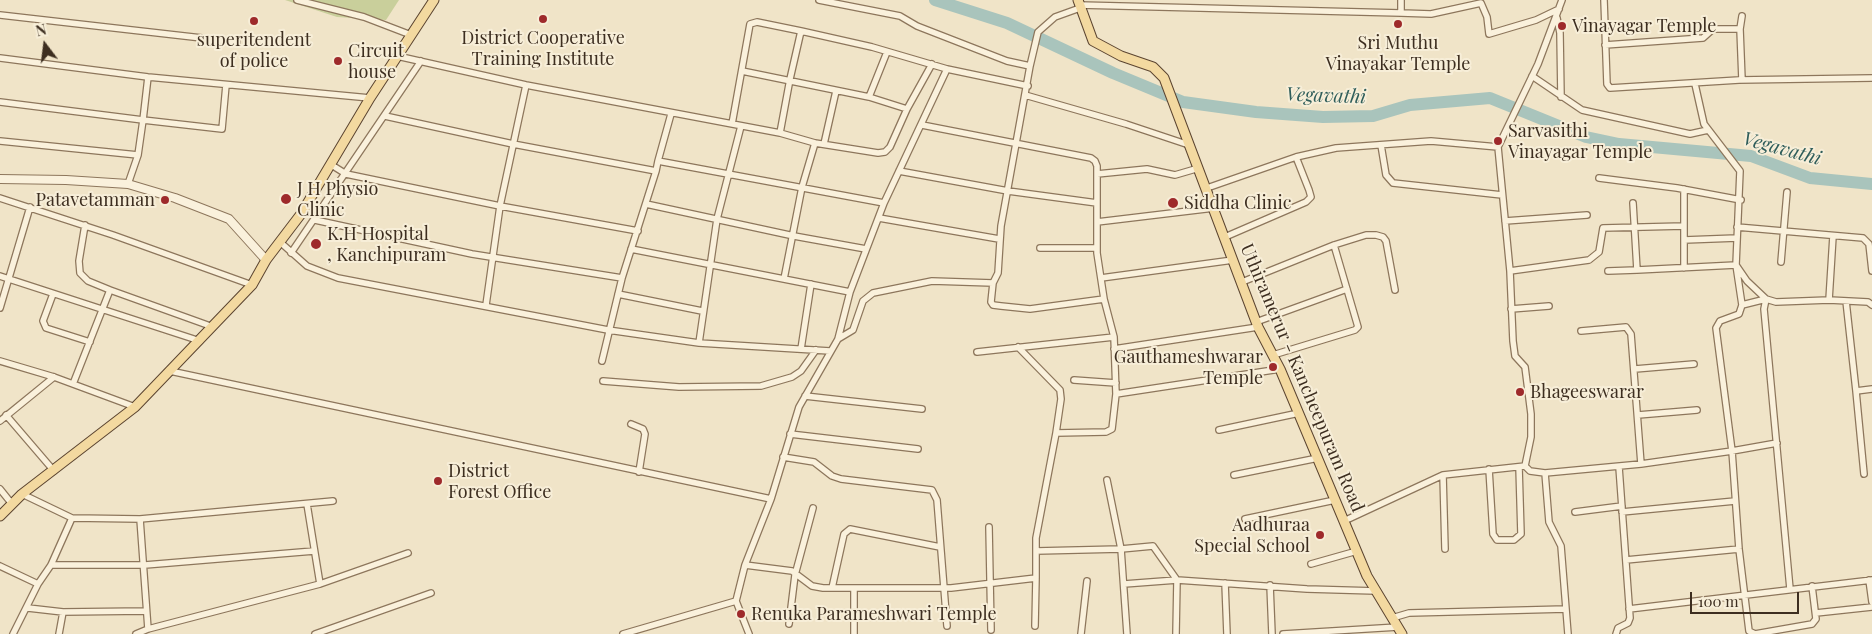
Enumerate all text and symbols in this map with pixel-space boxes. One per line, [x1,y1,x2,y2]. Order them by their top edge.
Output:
marker: District Cooperative Training Institute [537,13,549,25]
marker: superitendent of police [248,15,260,27]
place label: Vinayagar Temple [1572,15,1716,37]
marker: Sri Muthu Vinayakar Temple [1392,18,1404,30]
north arrow [20,20,70,70]
text: N [34,20,48,41]
marker: Vinayagar Temple [1556,20,1568,32]
place label: District Cooperative Training Institute [461,27,625,70]
place label: superitendent of police [197,29,311,72]
place label: Sri Muthu Vinayakar Temple [1326,32,1470,74]
place label: Circuit house [348,40,404,82]
marker: Circuit house [332,55,344,67]
water label: Vegavathi [1286,83,1366,109]
place label: Sarvasithi Vinayagar Temple [1508,120,1652,162]
water label: Vegavathi [1740,128,1824,170]
marker: Sarvasithi Vinayagar Temple [1492,135,1504,147]
place label: J H Physio Clinic [297,178,378,220]
place label: Patavetamman [36,189,155,211]
marker: J H Physio Clinic [279,192,293,206]
place label: Siddha Clinic [1184,192,1292,214]
marker: Patavetamman [159,194,171,206]
marker: Siddha Clinic [1166,196,1180,210]
place label: K.H Hospital , Kanchipuram [327,223,446,266]
marker: K.H Hospital , Kanchipuram [309,237,323,251]
street label: Uthiramerur - Kancheepuram Road [1236,241,1368,515]
place label: Gauthameshwarar Temple [1114,346,1263,388]
marker: Gauthameshwarar Temple [1267,361,1279,373]
place label: Bhageeswarar [1530,381,1644,403]
marker: Bhageeswarar [1514,386,1526,398]
place label: District Forest Office [448,460,551,502]
marker: District Forest Office [432,475,444,487]
place label: Aadhuraa Special School [1194,514,1310,556]
marker: Aadhuraa Special School [1314,529,1326,541]
scale bar [1692,582,1801,614]
text: 100 m [1698,591,1739,611]
place label: Renuka Parameshwari Temple [751,603,997,625]
marker: Renuka Parameshwari Temple [735,608,747,620]

